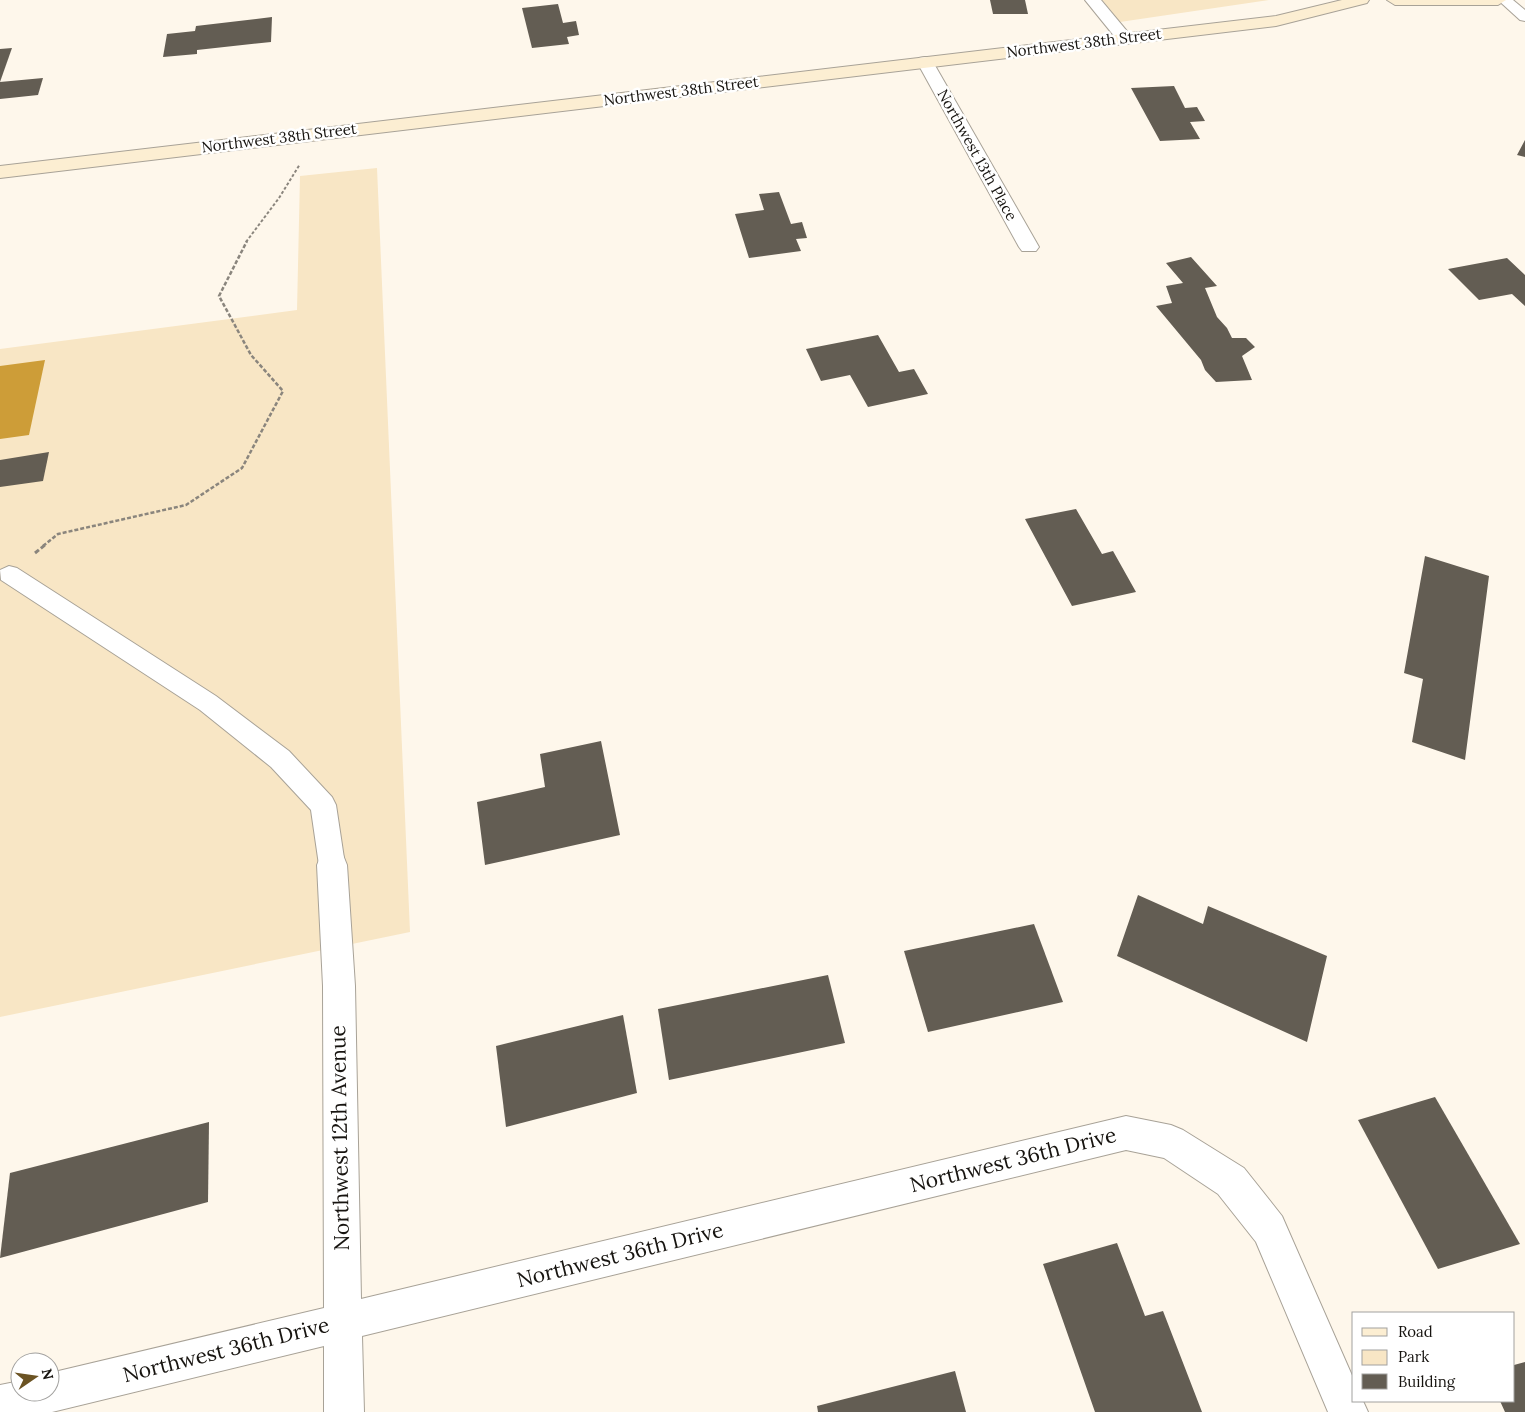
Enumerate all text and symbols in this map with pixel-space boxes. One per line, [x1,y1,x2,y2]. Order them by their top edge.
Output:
street label: Northwest 38th Street [1005,24,1163,61]
street label: Northwest 38th Street [602,72,760,109]
street label: Northwest 13th Place [933,86,1021,224]
street label: Northwest 38th Street [200,119,358,156]
street label: Northwest 12th Avenue [324,1025,355,1251]
street label: Northwest 36th Drive [907,1121,1119,1198]
street label: Northwest 36th Drive [514,1216,726,1293]
street label: Northwest 36th Drive [120,1311,332,1388]
legend [1352,1312,1515,1402]
text: Road [1398,1322,1433,1341]
text: Park [1398,1347,1429,1366]
north arrow [10,1352,60,1402]
text: N [38,1367,58,1382]
text: Building [1398,1372,1456,1391]

